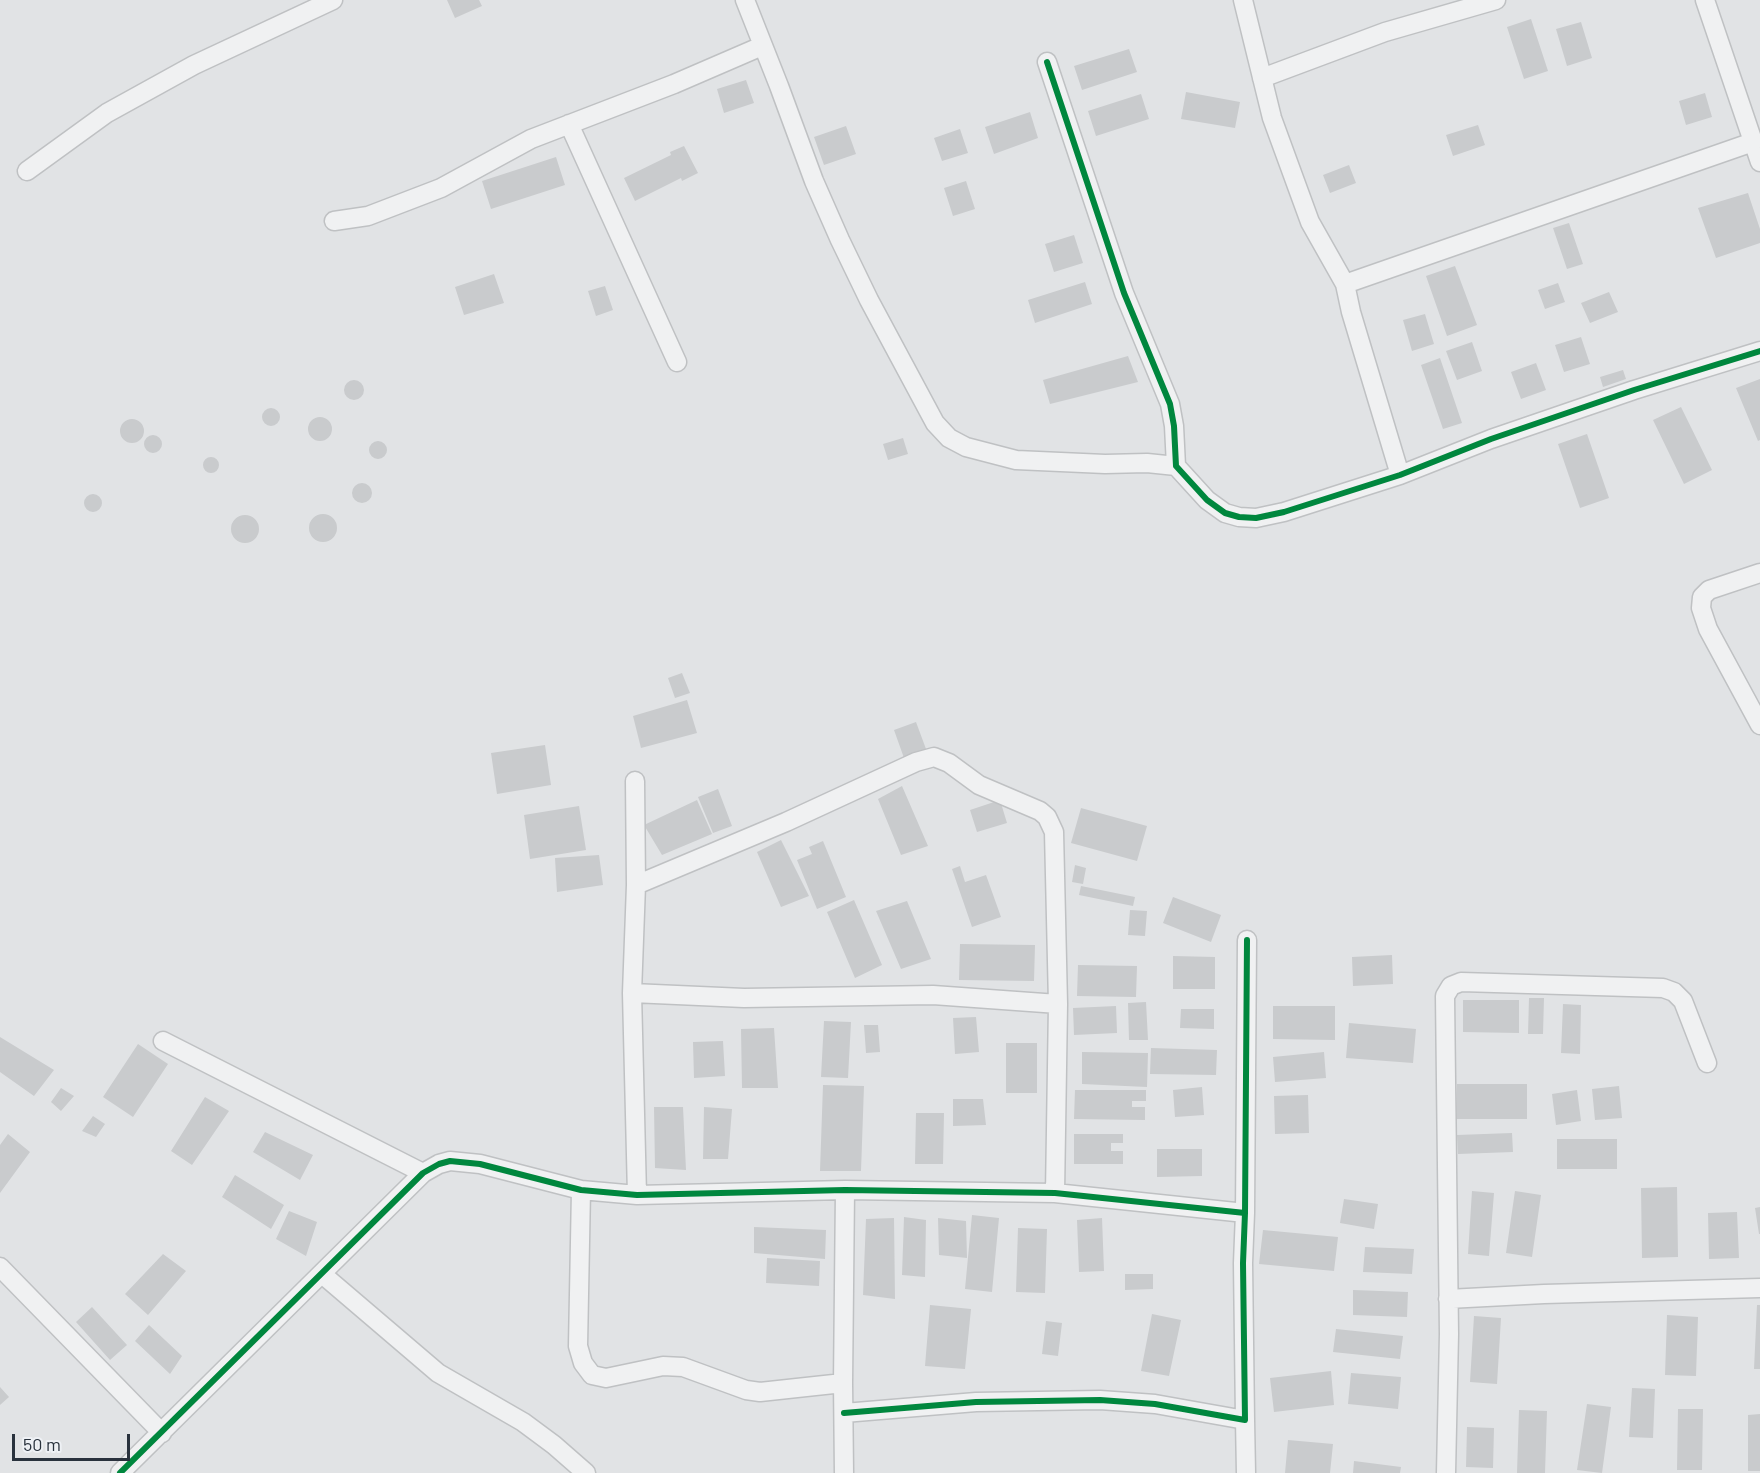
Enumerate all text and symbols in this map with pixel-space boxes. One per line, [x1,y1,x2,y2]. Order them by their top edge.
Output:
scale bar [15,1422,134,1460]
text: 50 m [23,1433,61,1455]

